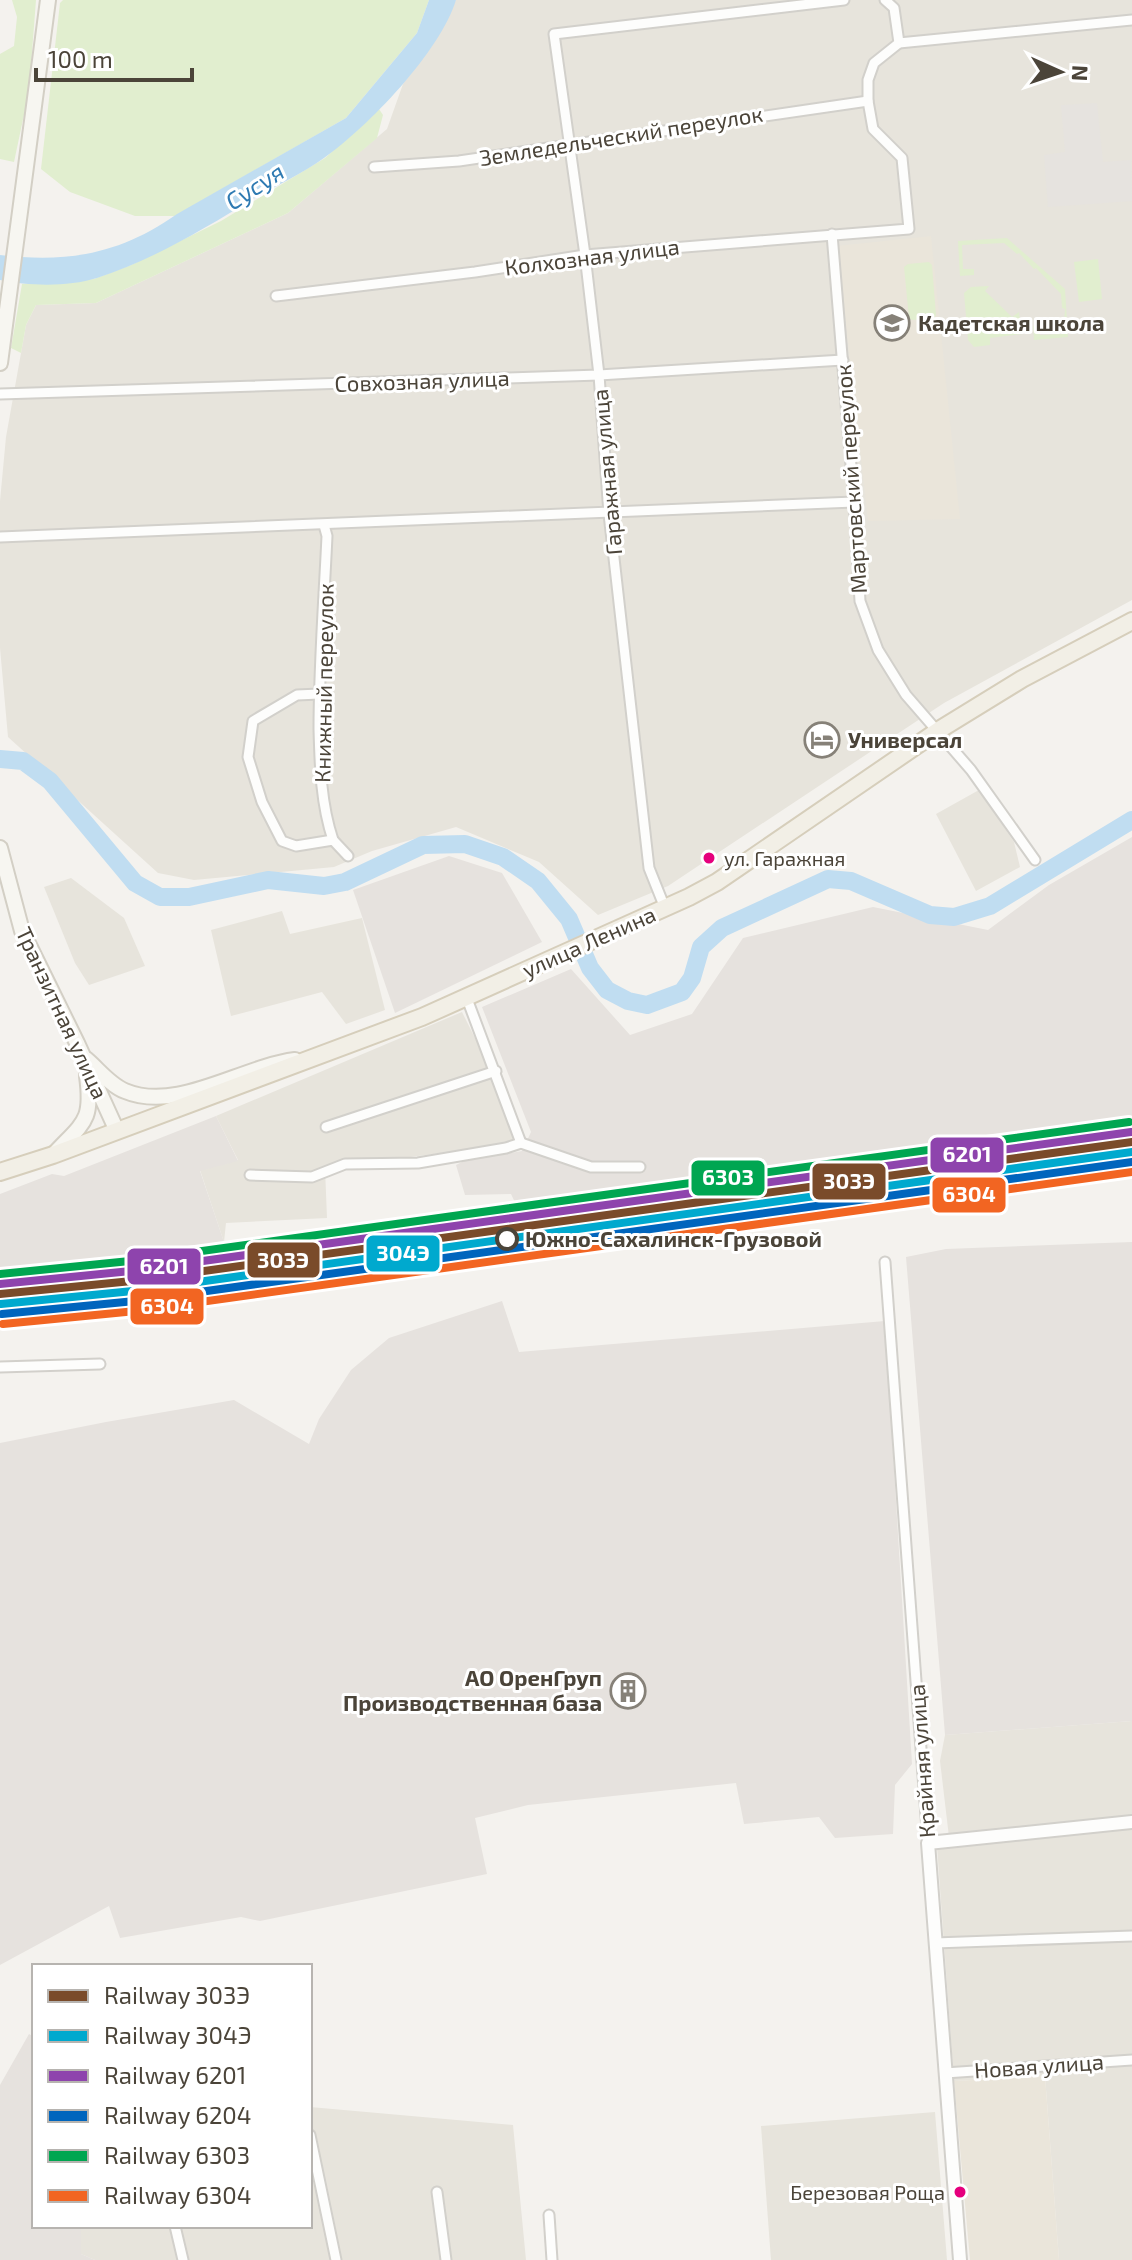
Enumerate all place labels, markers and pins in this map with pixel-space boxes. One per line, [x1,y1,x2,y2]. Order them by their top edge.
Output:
school or university icon: Кадетская школа [873,304,911,342]
place label: Кадетская школа [918,309,1105,335]
hotel icon: Универсал [803,721,841,759]
place label: Универсал [848,726,962,752]
place label: ул. Гаражная [724,846,845,871]
marker: ул. Гаражная [701,850,717,866]
place label: Южно-Сахалинск-Грузовой [525,1225,822,1251]
marker: Южно-Сахалинск-Грузовой [496,1228,518,1250]
place label: АО ОренГруп Производственная база [343,1664,602,1715]
building icon: АО ОренГруп Производственная база [609,1672,647,1710]
place label: Березовая Роща [790,2180,945,2204]
marker: Березовая Роща [952,2184,968,2200]

